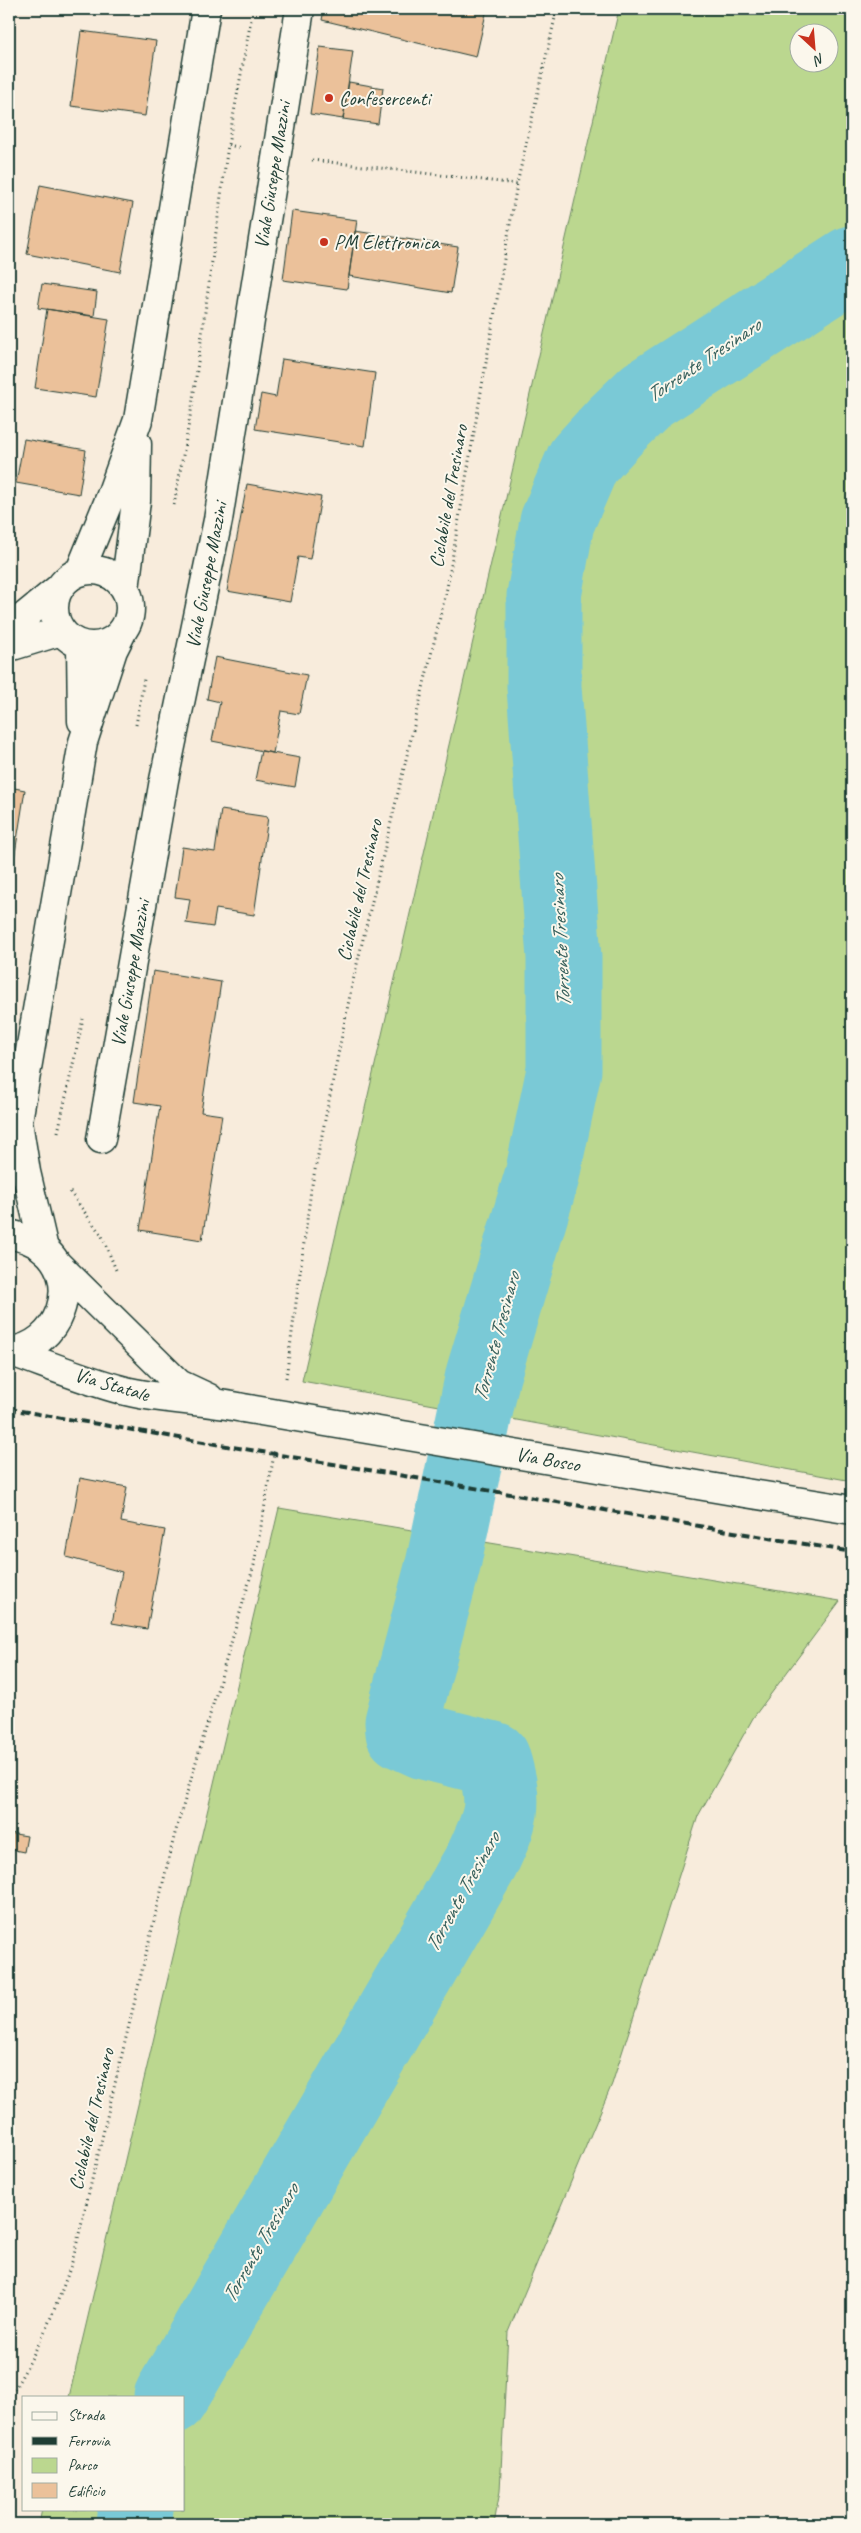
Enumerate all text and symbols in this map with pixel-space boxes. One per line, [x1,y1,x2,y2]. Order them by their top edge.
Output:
north arrow [788,22,838,72]
text: N [810,50,827,70]
place label: Confesercenti [339,86,432,111]
marker: Confesercenti [323,92,335,104]
street label: Viale Giuseppe Mazzini [249,97,297,250]
place label: PM Elettronica [334,230,440,255]
marker: PM Elettronica [318,236,330,248]
water label: Torrente Tresinaro [641,311,767,408]
street label: Ciclabile del Tresinaro [424,422,474,569]
street label: Viale Giuseppe Mazzini [180,498,233,650]
street label: Ciclabile del Tresinaro [331,816,388,963]
water label: Torrente Tresinaro [543,872,576,1008]
street label: Viale Giuseppe Mazzini [105,895,156,1048]
water label: Torrente Tresinaro [466,1267,526,1404]
street label: Via Statale [72,1362,153,1407]
street label: Via Bosco [514,1442,583,1478]
water label: Torrente Tresinaro [419,1826,507,1956]
street label: Ciclabile del Tresinaro [63,2045,120,2192]
water label: Torrente Tresinaro [216,2177,306,2307]
legend [22,2396,185,2510]
text: Strada [68,2406,105,2425]
text: Ferrovia [68,2432,111,2451]
text: Parco [68,2456,99,2475]
text: Edificio [68,2482,106,2501]

